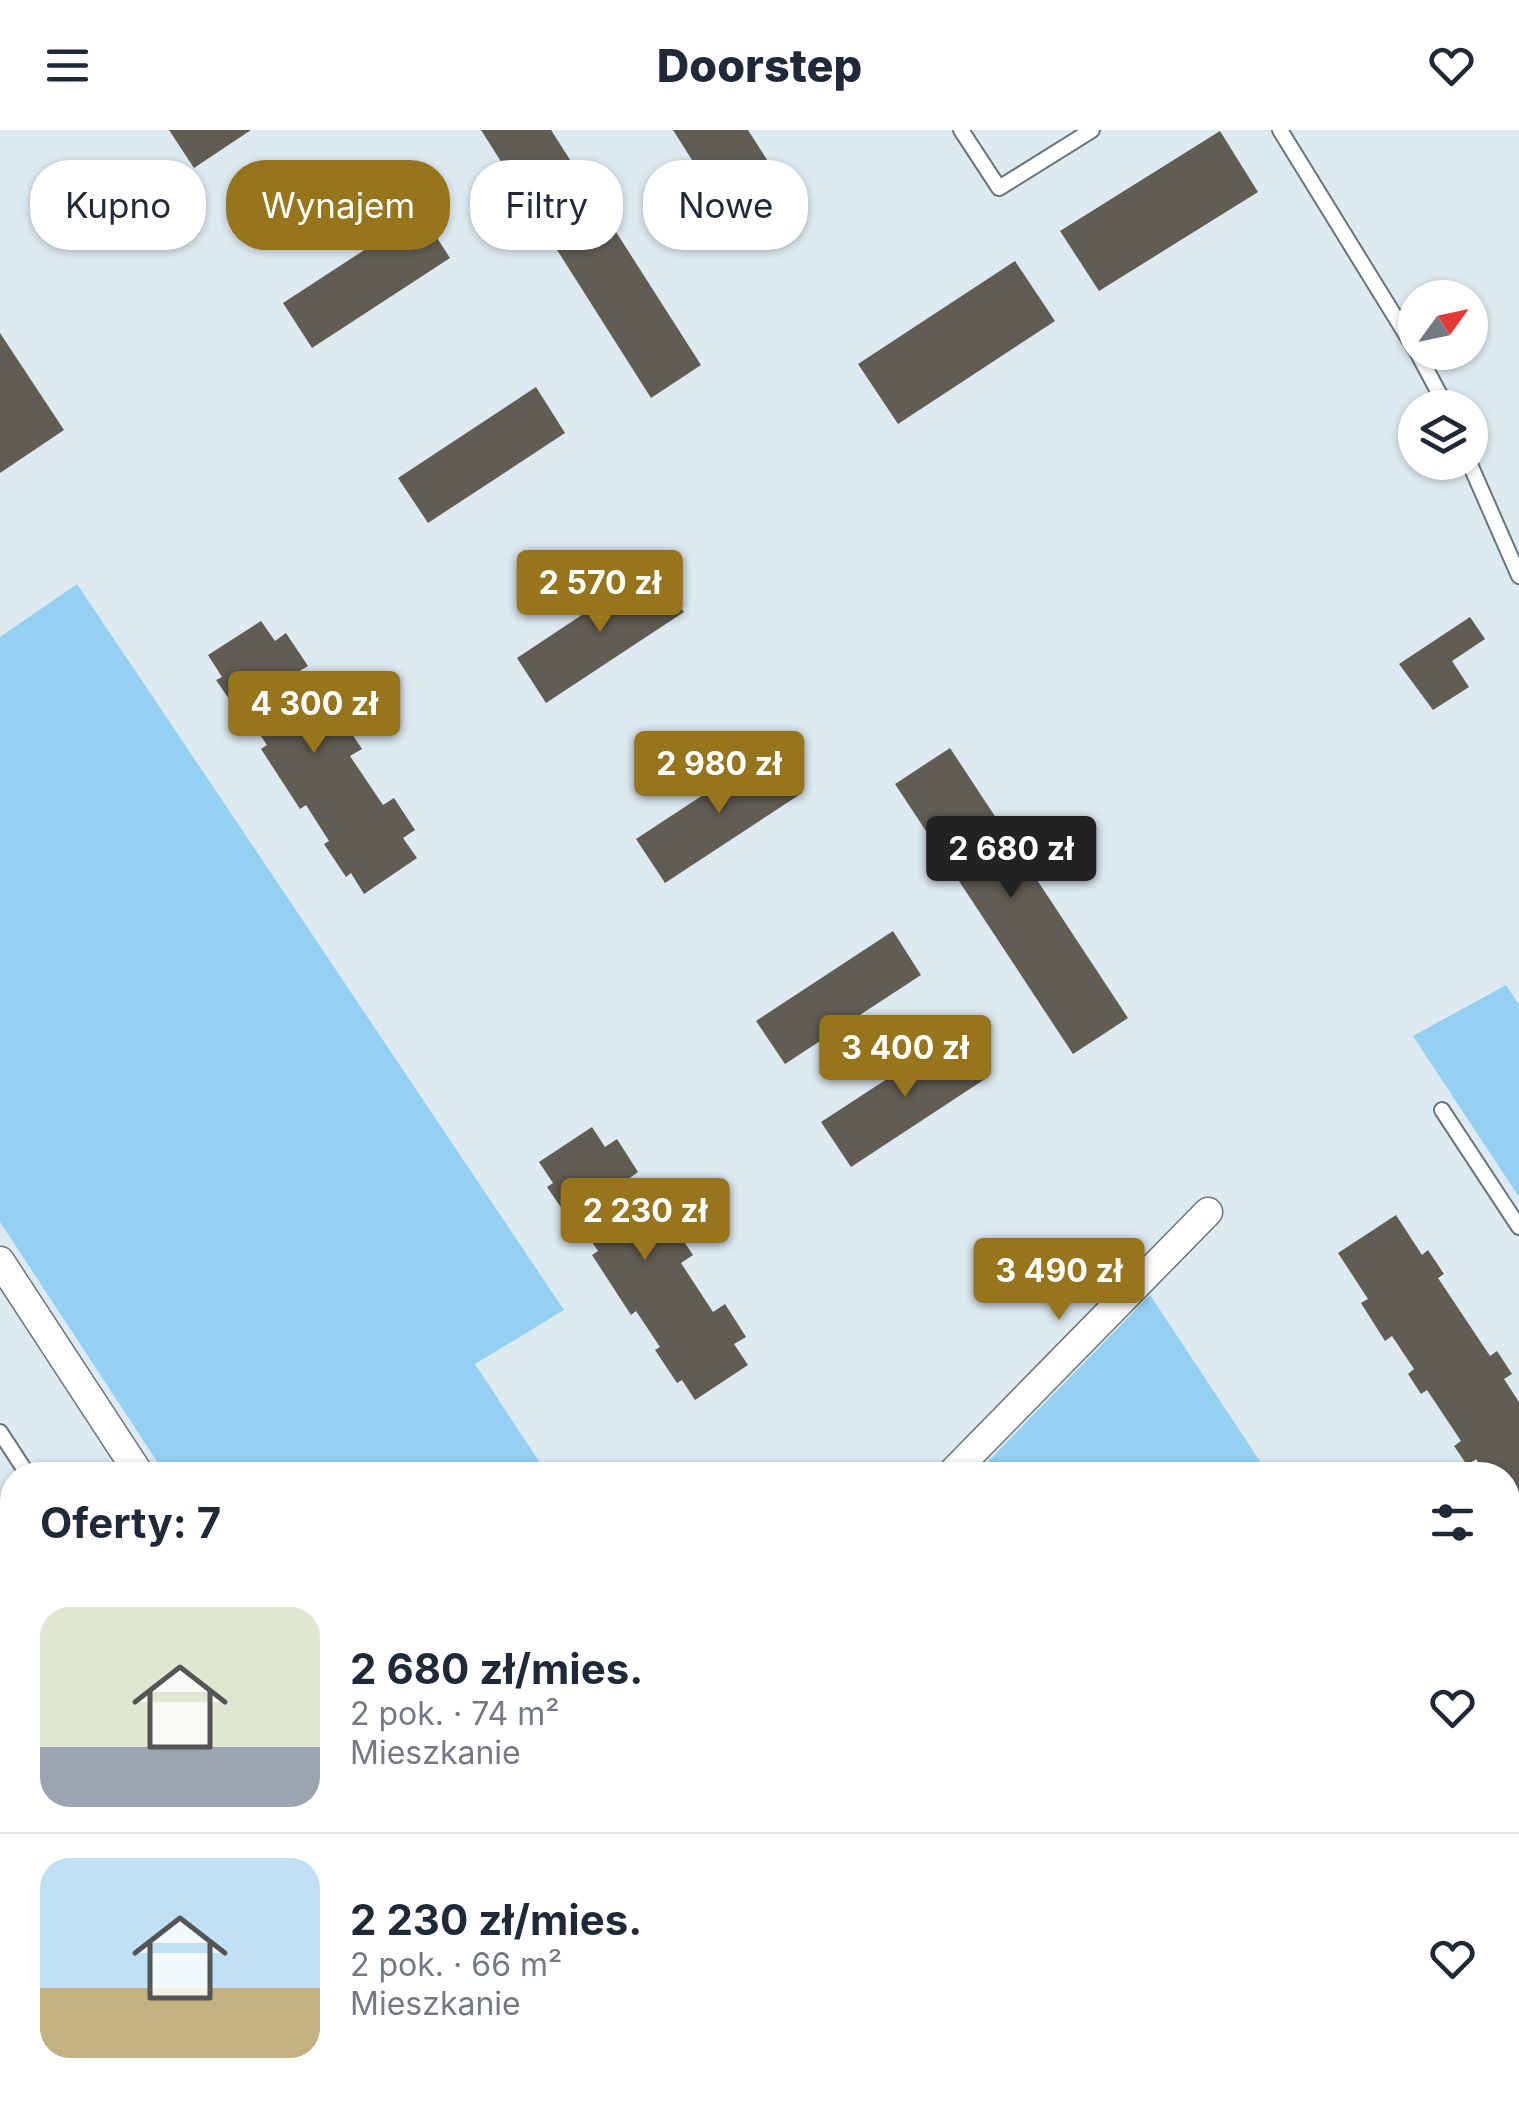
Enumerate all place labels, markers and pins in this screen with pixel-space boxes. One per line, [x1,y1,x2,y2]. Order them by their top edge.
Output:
pin: 2 570 zł [497,550,703,635]
pin: 4 300 zł [211,671,417,756]
pin: 2 980 zł [616,731,822,816]
pin: 2 680 zł [908,816,1114,901]
pin: 3 400 zł [802,1015,1008,1100]
pin: 2 230 zł [542,1178,748,1263]
pin: 3 490 zł [956,1238,1162,1323]

